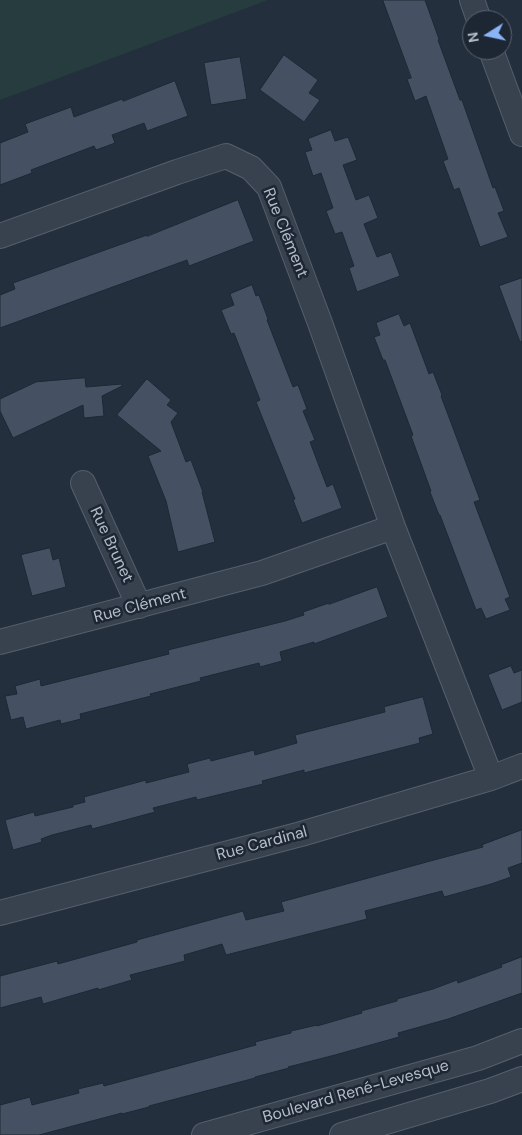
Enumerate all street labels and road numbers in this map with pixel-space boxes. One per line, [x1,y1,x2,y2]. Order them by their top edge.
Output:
street label: Rue Clément [258,185,312,281]
street label: Rue Brunet [85,504,137,586]
street label: Rue Clément [92,584,188,628]
street label: Rue Cardinal [215,823,309,865]
street label: Boulevard René-Levesque [261,1056,451,1128]

